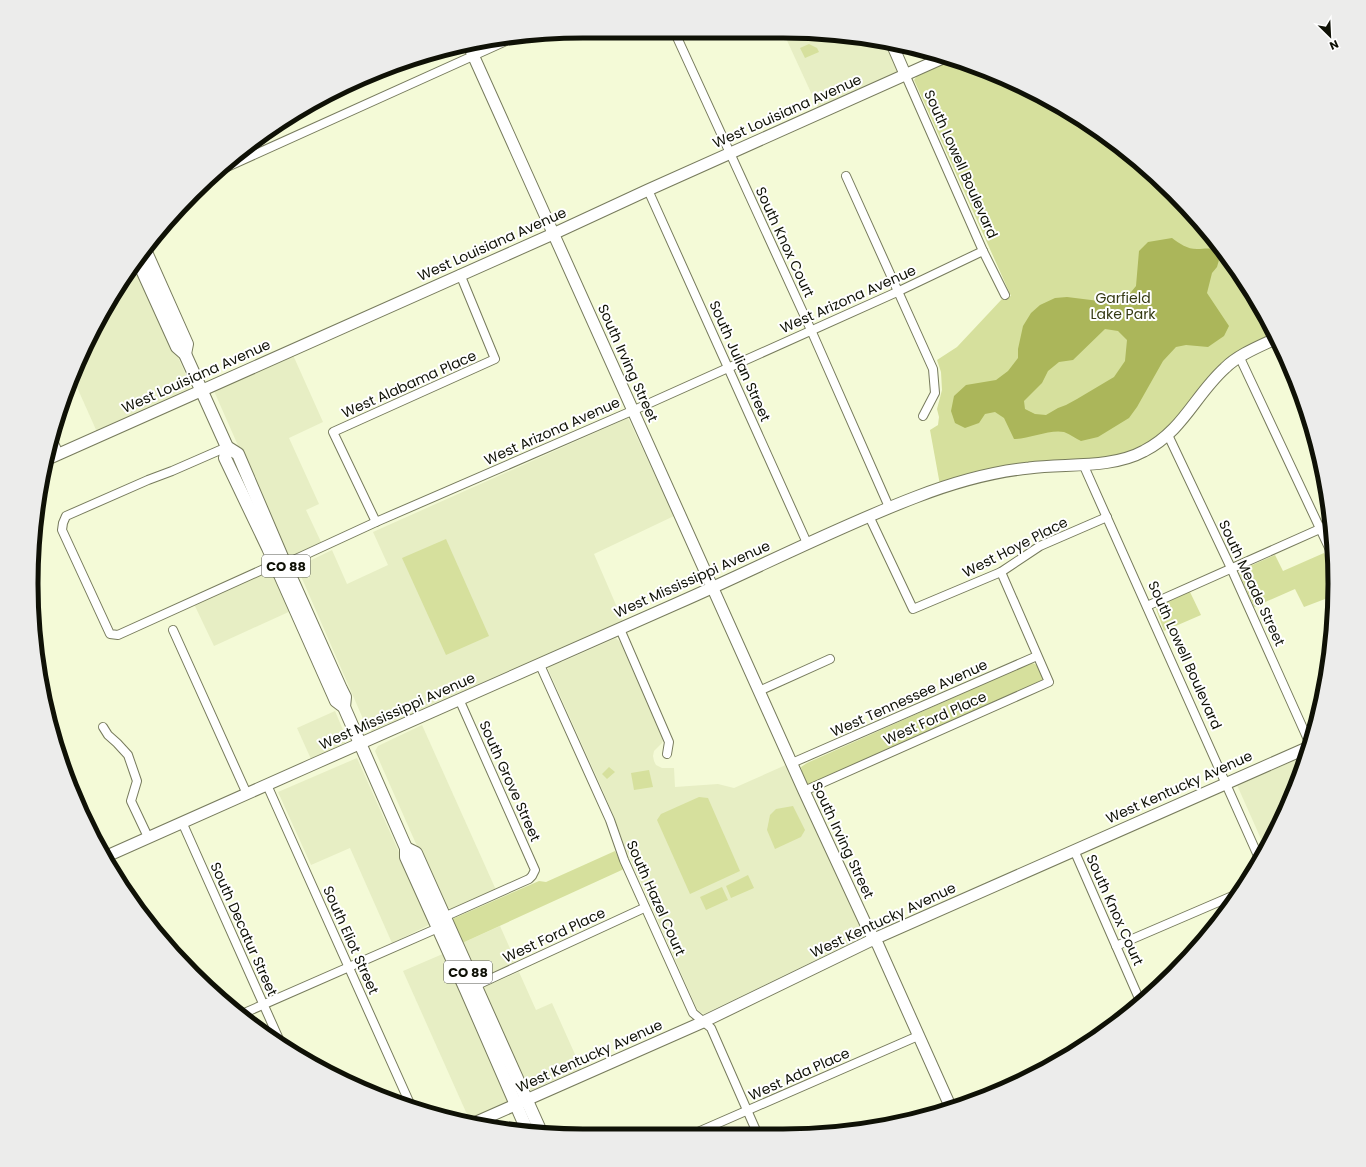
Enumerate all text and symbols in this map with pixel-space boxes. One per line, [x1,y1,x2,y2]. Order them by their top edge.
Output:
north arrow [1310,16,1350,56]
text: N [1327,36,1341,54]
street label: West Louisiana Avenue [709,69,865,153]
street label: South Lowell Boulevard [919,87,1003,241]
street label: South Knox Court [751,184,819,300]
street label: West Louisiana Avenue [414,202,570,286]
street label: West Arizona Avenue [777,260,919,338]
park label: Garfield Lake Park [1090,288,1156,324]
street label: South Julian Street [704,297,776,425]
street label: South Irving Street [593,301,663,425]
street label: West Louisiana Avenue [118,334,274,418]
street label: West Alabama Place [338,345,480,423]
street label: West Arizona Avenue [481,392,623,470]
street label: West Hoye Place [959,512,1071,582]
street label: South Meade Street [1214,517,1290,649]
street label: West Mississippi Avenue [611,535,773,622]
road number: CO 88 [262,555,310,577]
street label: South Lowell Boulevard [1143,578,1227,732]
street label: West Tennessee Avenue [827,654,991,742]
street label: West Mississippi Avenue [316,667,478,754]
street label: West Ford Place [880,686,990,750]
street label: South Grove Street [474,717,546,845]
street label: West Kentucky Avenue [1103,746,1256,828]
street label: South Irving Street [807,778,879,902]
street label: South Hazel Court [622,837,690,959]
street label: South Knox Court [1082,851,1148,969]
street label: South Decatur Street [205,859,283,999]
street label: West Kentucky Avenue [807,877,959,963]
street label: South Eliot Street [318,883,384,997]
street label: West Ford Place [499,902,609,968]
road number: CO 88 [444,961,492,983]
street label: West Kentucky Avenue [513,1015,666,1097]
street label: West Ada Place [745,1043,853,1105]

